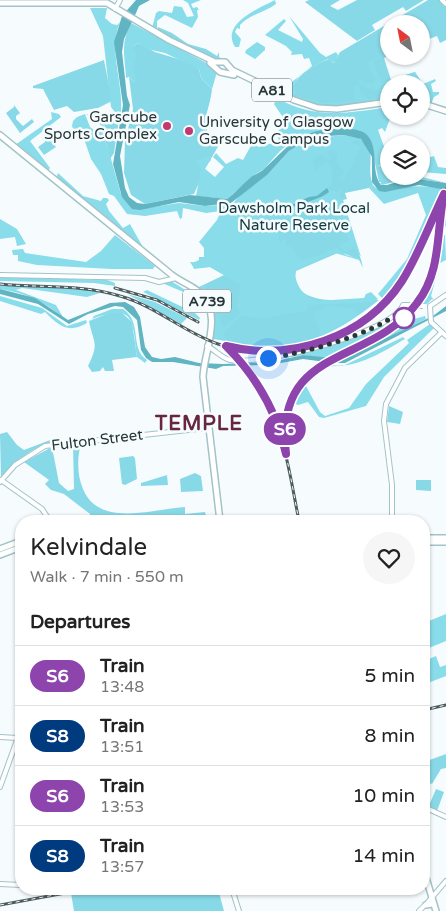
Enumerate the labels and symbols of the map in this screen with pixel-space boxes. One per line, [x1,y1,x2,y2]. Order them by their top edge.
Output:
north arrow [380,15,430,65]
road number: A81 [252,78,292,102]
place label: Garscube Sports Complex [44,108,157,143]
place label: University of Glasgow Garscube Campus [199,113,353,148]
marker: Garscube Sports Complex [161,120,173,132]
marker: University of Glasgow Garscube Campus [183,125,195,137]
park label: Dawsholm Park Local Nature Reserve [218,199,370,234]
road number: A739 [183,290,231,312]
unlabelled marker [393,307,415,329]
your location [256,346,281,371]
district label: TEMPLE [154,412,243,436]
line badge: S6 [262,413,308,445]
street label: Fulton Street [50,425,144,455]

